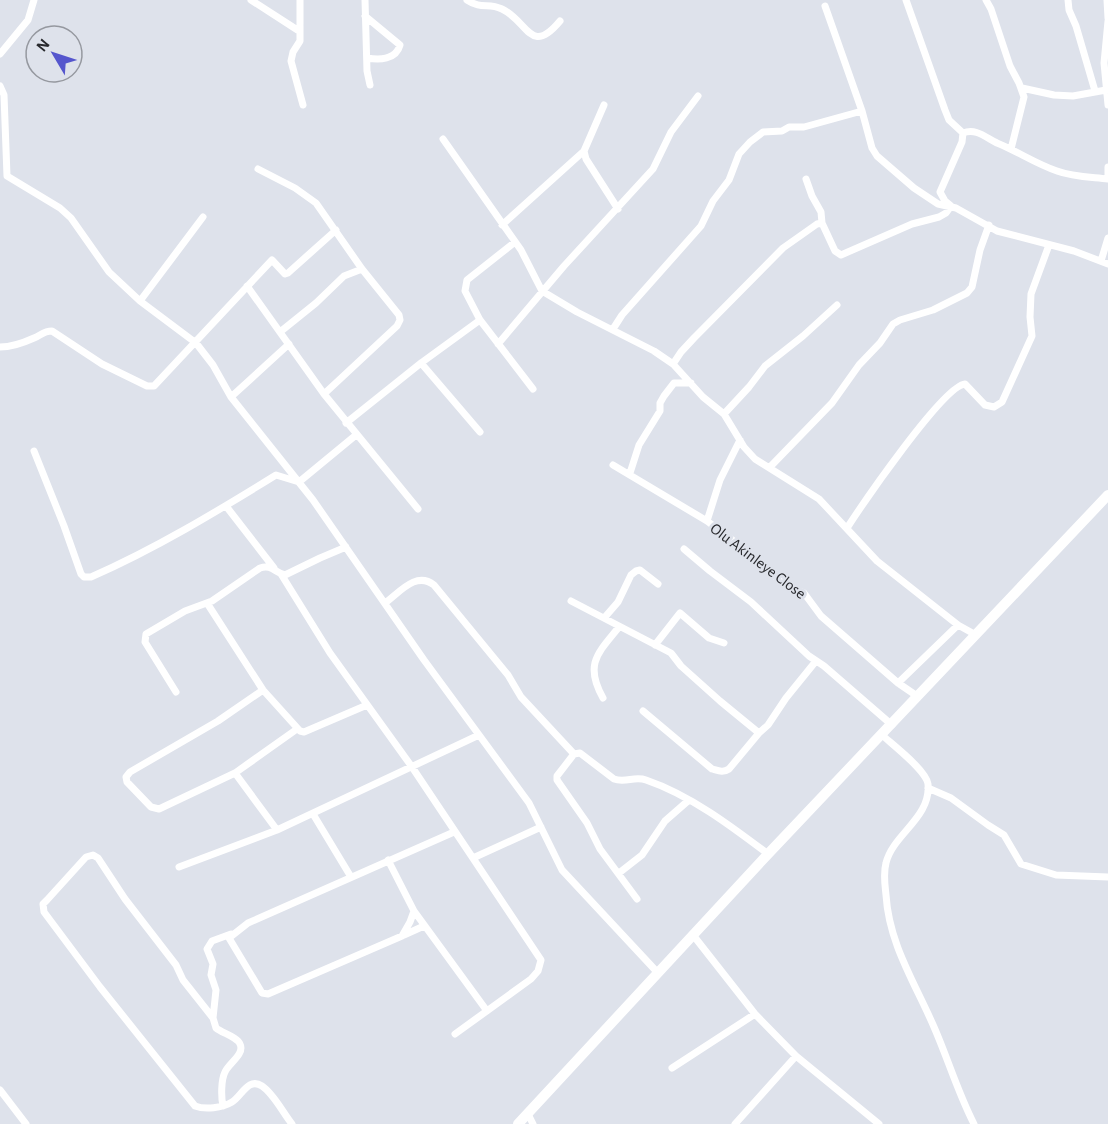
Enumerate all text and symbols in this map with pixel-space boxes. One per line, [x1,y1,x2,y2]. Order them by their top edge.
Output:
north arrow [24,24,84,84]
text: N [33,36,53,55]
street label: Olu Akinleye Close [707,520,809,603]

